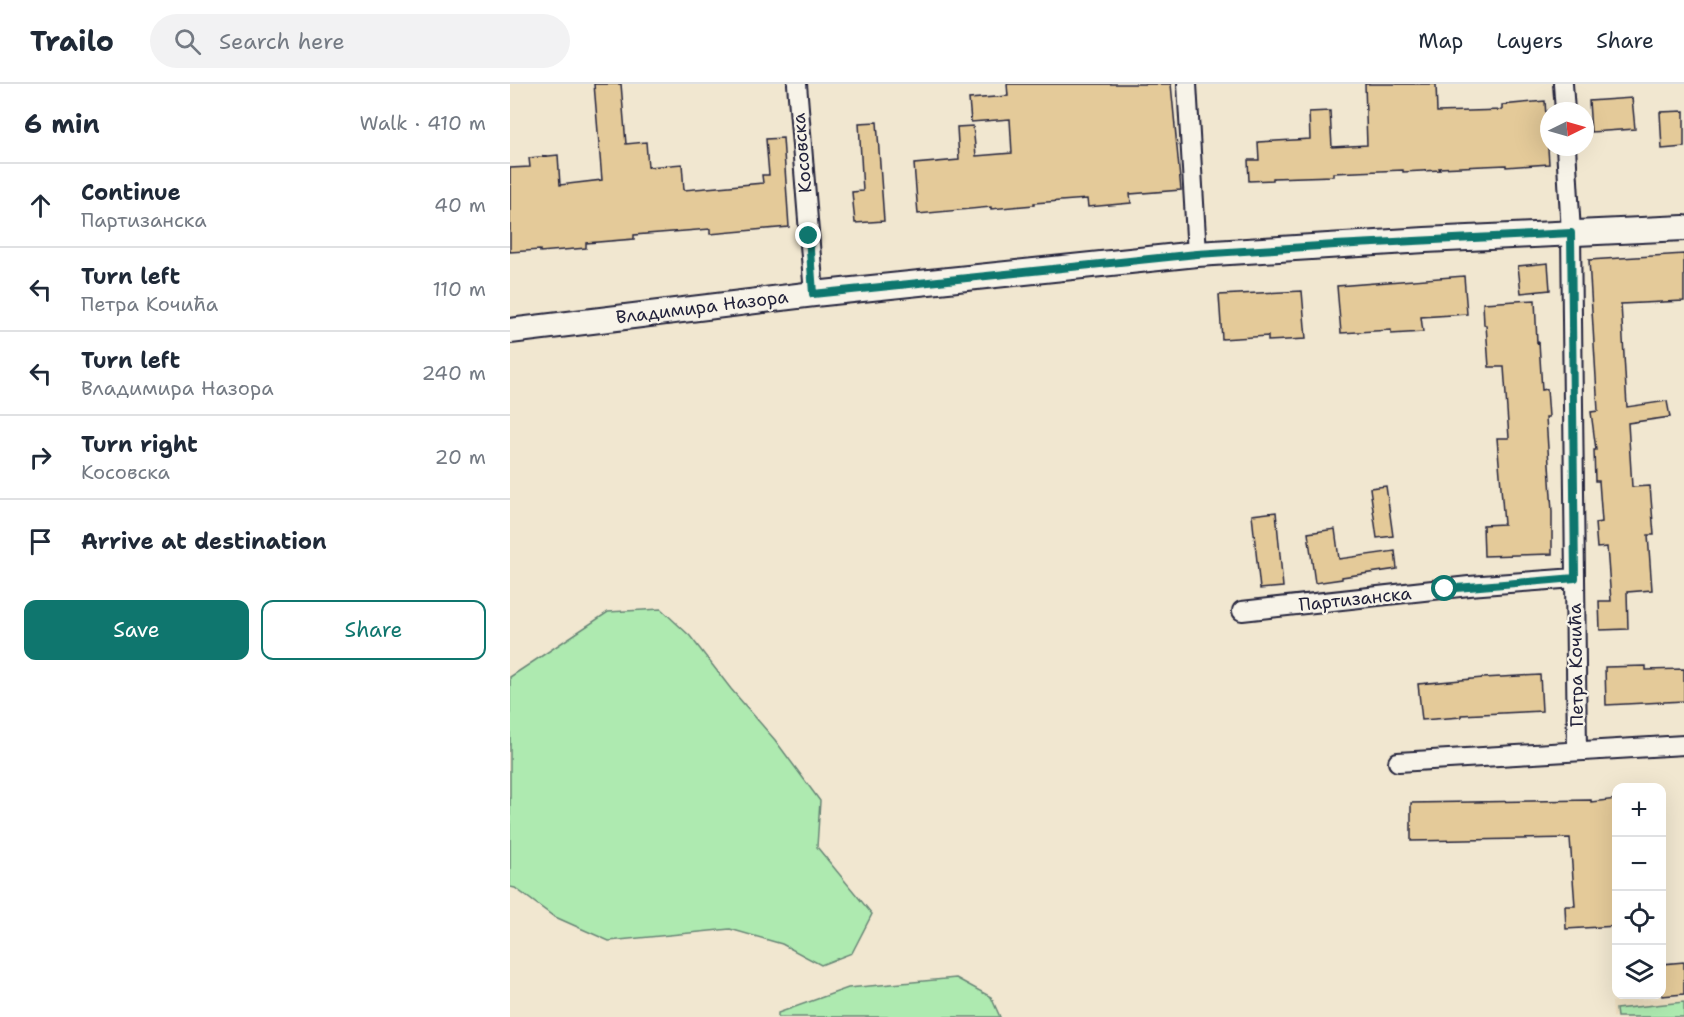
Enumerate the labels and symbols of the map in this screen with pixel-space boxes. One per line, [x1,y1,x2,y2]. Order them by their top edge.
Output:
north arrow [1540,102,1594,156]
street label: Косовска [787,112,817,194]
route end [795,222,821,248]
street label: Владимира Назора [614,285,790,329]
route start [1431,575,1457,601]
street label: Партизанска [1298,581,1412,617]
street label: Петра Кочића [1563,603,1589,727]

